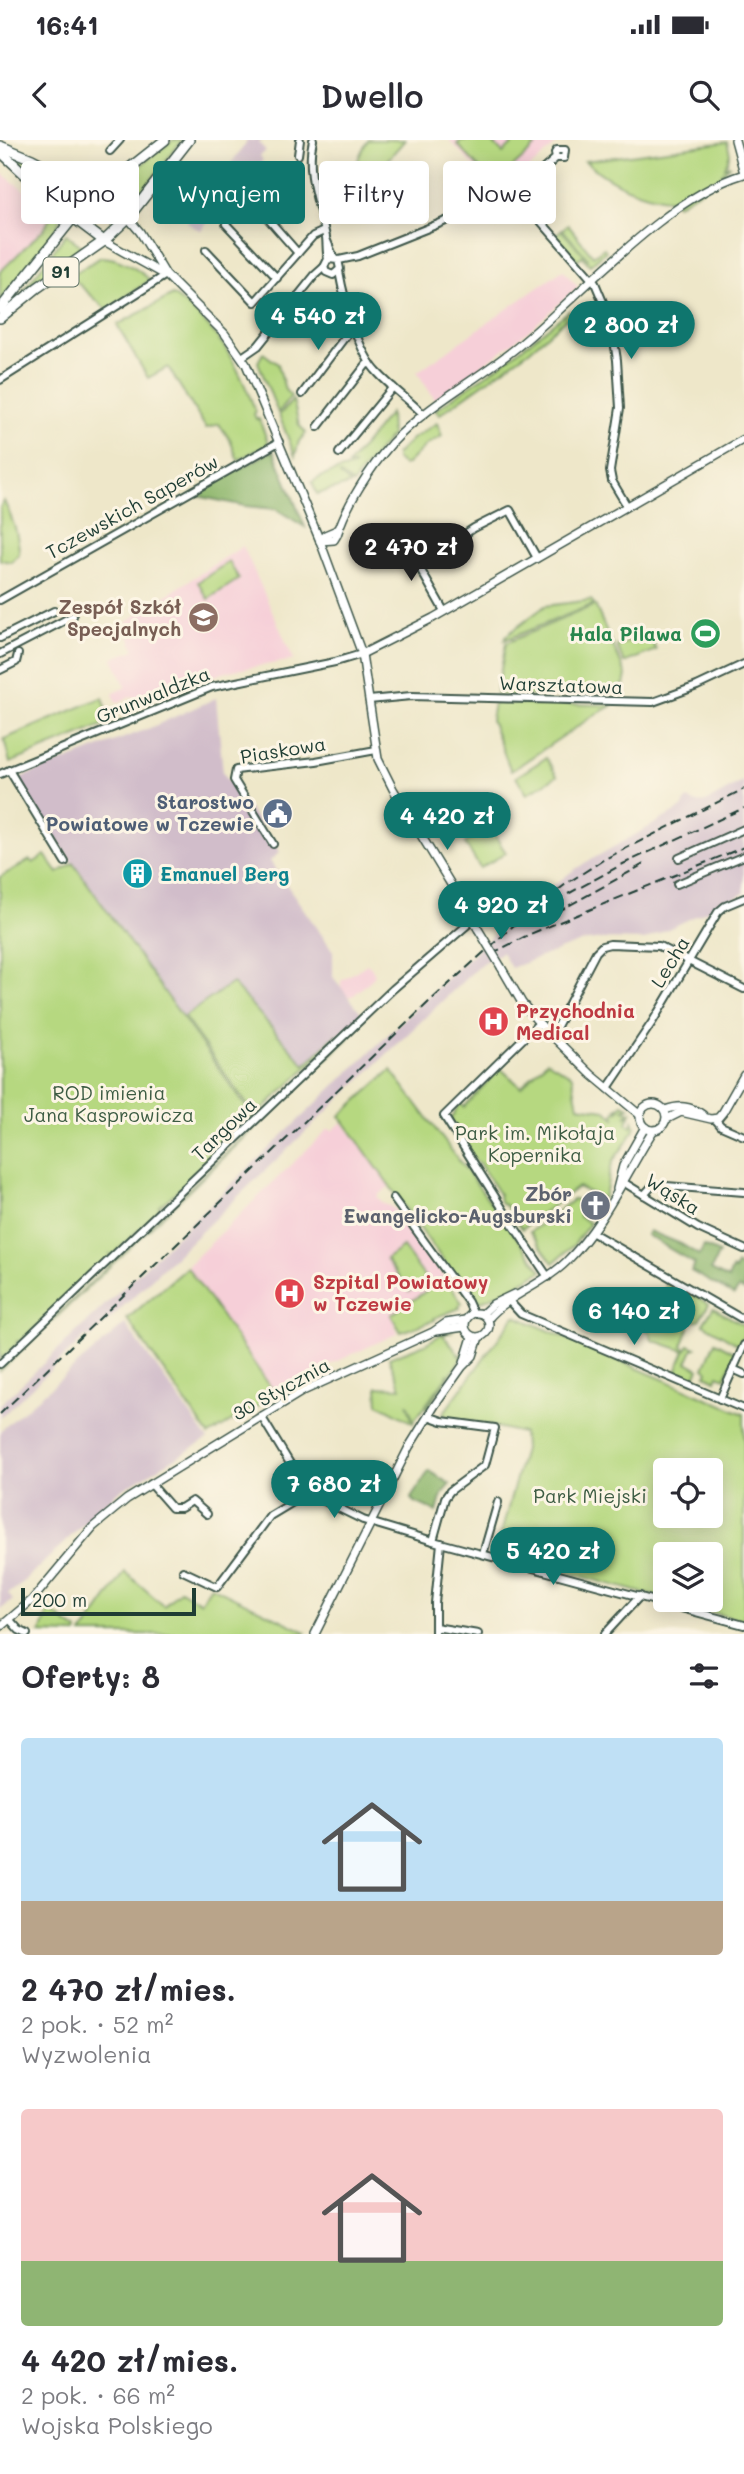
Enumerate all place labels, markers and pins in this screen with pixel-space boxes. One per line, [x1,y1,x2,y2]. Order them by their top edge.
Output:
pin: 4 540 zł [246,292,390,352]
pin: 2 800 zł [559,302,703,361]
pin: 2 470 zł [339,524,483,583]
place label: Zespół Szkół Specjalnych [58,594,181,641]
school or university icon: Zespół Szkół Specjalnych [187,601,221,635]
sports icon: Hala Pilawa [688,617,722,651]
place label: Hala Pilawa [569,621,682,646]
place label: Starostwo Powiatowe w Tczewie [46,789,254,836]
pin: 4 420 zł [375,792,519,852]
public building icon: Starostwo Powiatowe w Tczewie [260,796,294,830]
building icon: Emanuel Berg [120,857,154,891]
place label: Emanuel Berg [160,861,289,886]
pin: 4 920 zł [429,882,573,941]
place label: Przychodnia Medical [516,998,635,1045]
hospital icon: Przychodnia Medical [476,1005,510,1039]
place label: Zbór Ewangelicko-Augsburski [343,1181,572,1228]
church icon: Zbór Ewangelicko-Augsburski [578,1188,612,1222]
place label: Szpital Powiatowy w Tczewie [313,1269,488,1316]
hospital icon: Szpital Powiatowy w Tczewie [273,1276,307,1310]
pin: 6 140 zł [562,1288,706,1347]
pin: 7 680 zł [262,1460,406,1520]
pin: 5 420 zł [481,1528,625,1587]

